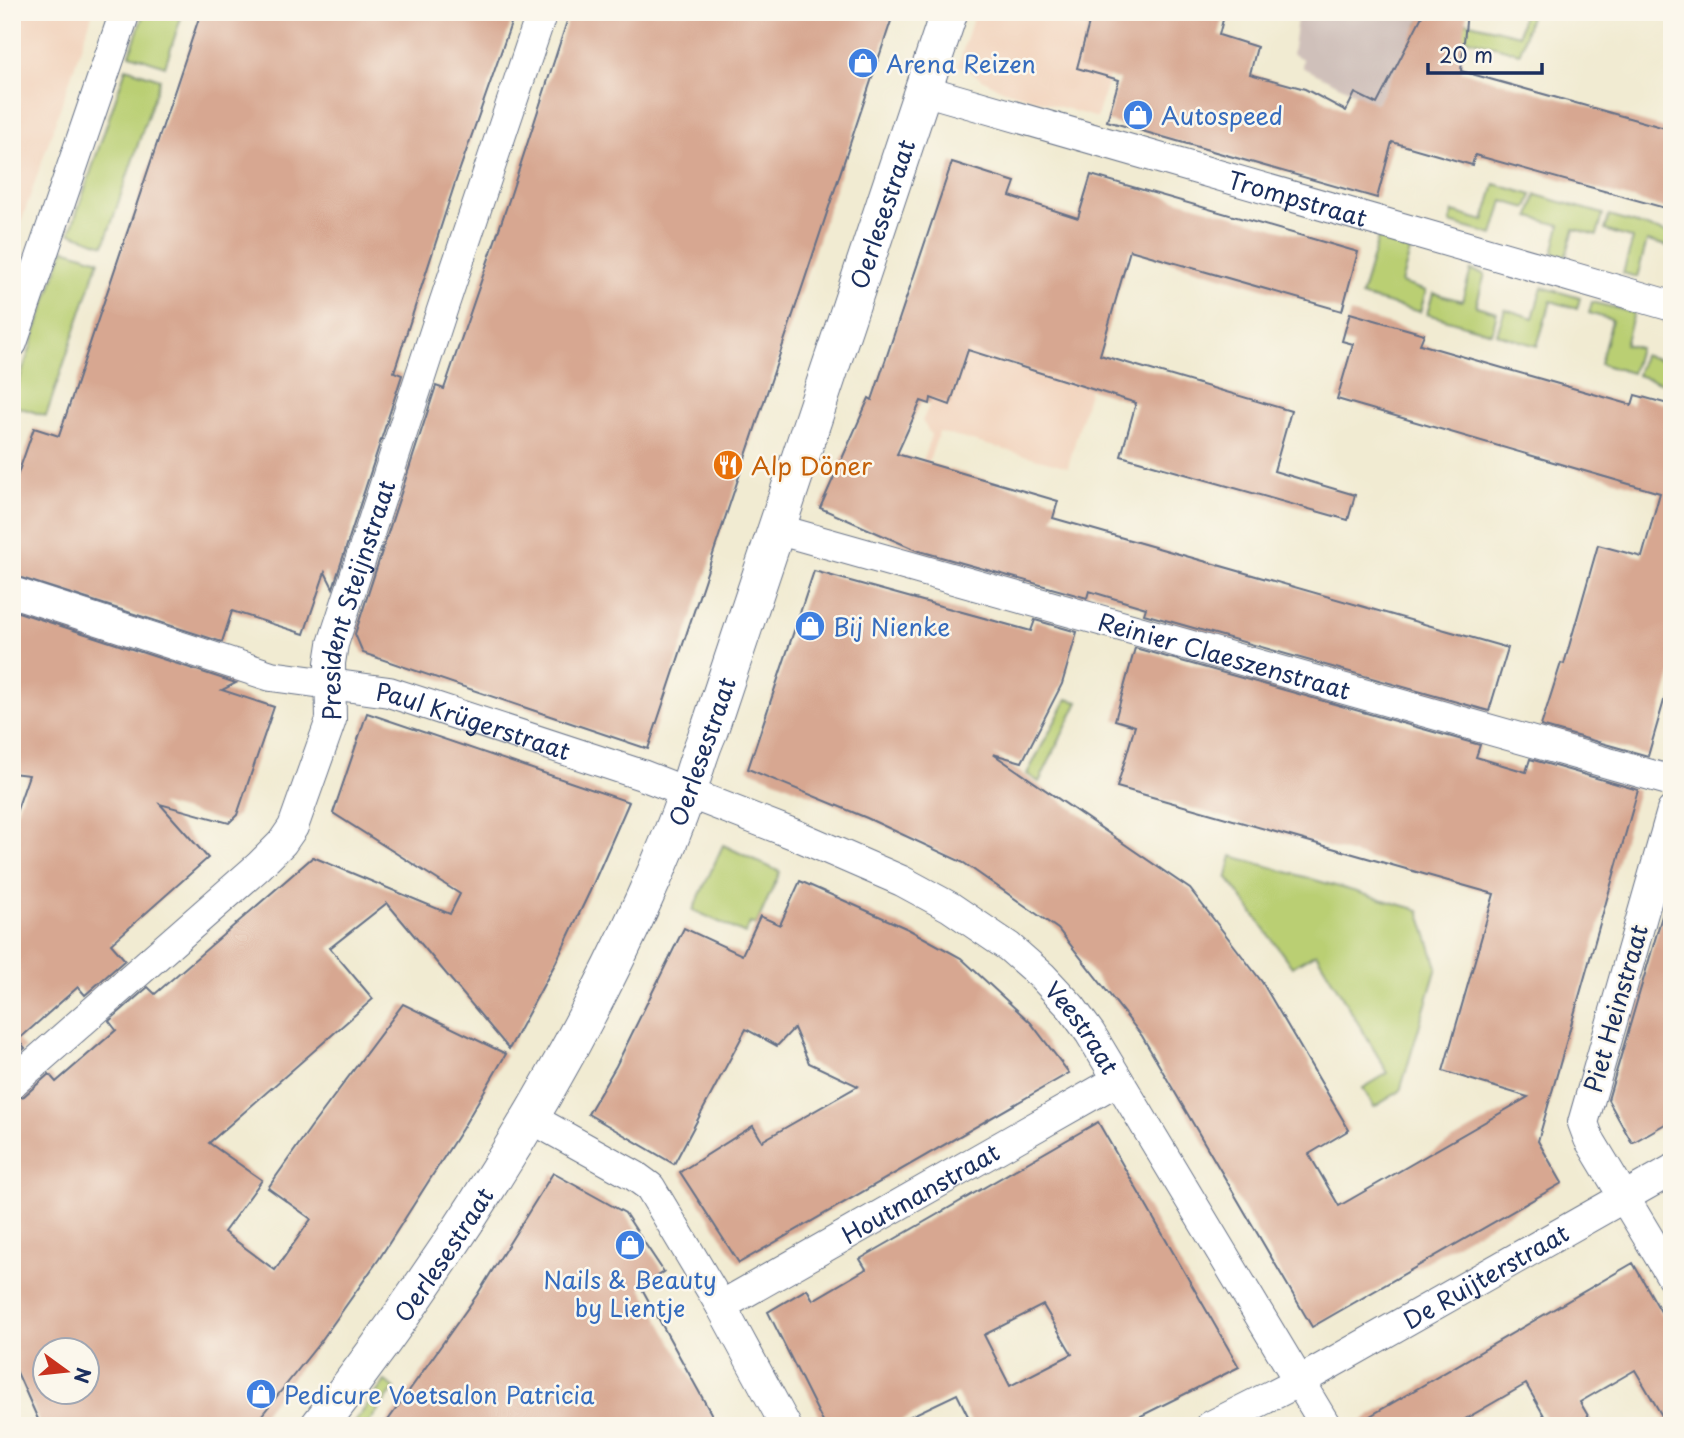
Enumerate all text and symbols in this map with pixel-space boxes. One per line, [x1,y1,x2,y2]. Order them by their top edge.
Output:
scale bar [1428,32,1542,76]
text: 20 m [1439,38,1493,70]
place label: Arena Reizen [886,45,1036,81]
shop icon: Arena Reizen [846,46,880,80]
place label: Autospeed [1161,97,1283,133]
shop icon: Autospeed [1121,98,1155,132]
street label: Oerlesestraat [840,134,923,294]
street label: Trompstraat [1224,161,1372,235]
place label: Alp Döner [751,447,873,483]
restaurant icon: Alp Döner [711,448,745,482]
street label: President Steijnstraat [312,475,403,721]
street label: Reinier Claeszenstraat [1094,603,1355,708]
place label: Bij Nienke [833,608,950,644]
shop icon: Bij Nienke [793,609,827,643]
street label: Paul Krügerstraat [374,672,575,768]
street label: Oerlesestraat [659,672,744,831]
street label: Piet Heinstraat [1574,920,1656,1096]
street label: Veestraat [1037,972,1129,1081]
street label: Houtmanstraat [834,1133,1006,1252]
street label: Oerlesestraat [385,1179,502,1329]
street label: De Ruijterstraat [1396,1214,1575,1337]
shop icon: Nails & Beauty by Lientje [613,1228,647,1262]
place label: Nails & Beauty by Lientje [543,1261,717,1325]
north arrow [32,1336,102,1406]
text: N [68,1365,99,1387]
place label: Pedicure Voetsalon Patricia [284,1376,595,1412]
shop icon: Pedicure Voetsalon Patricia [244,1377,278,1411]

